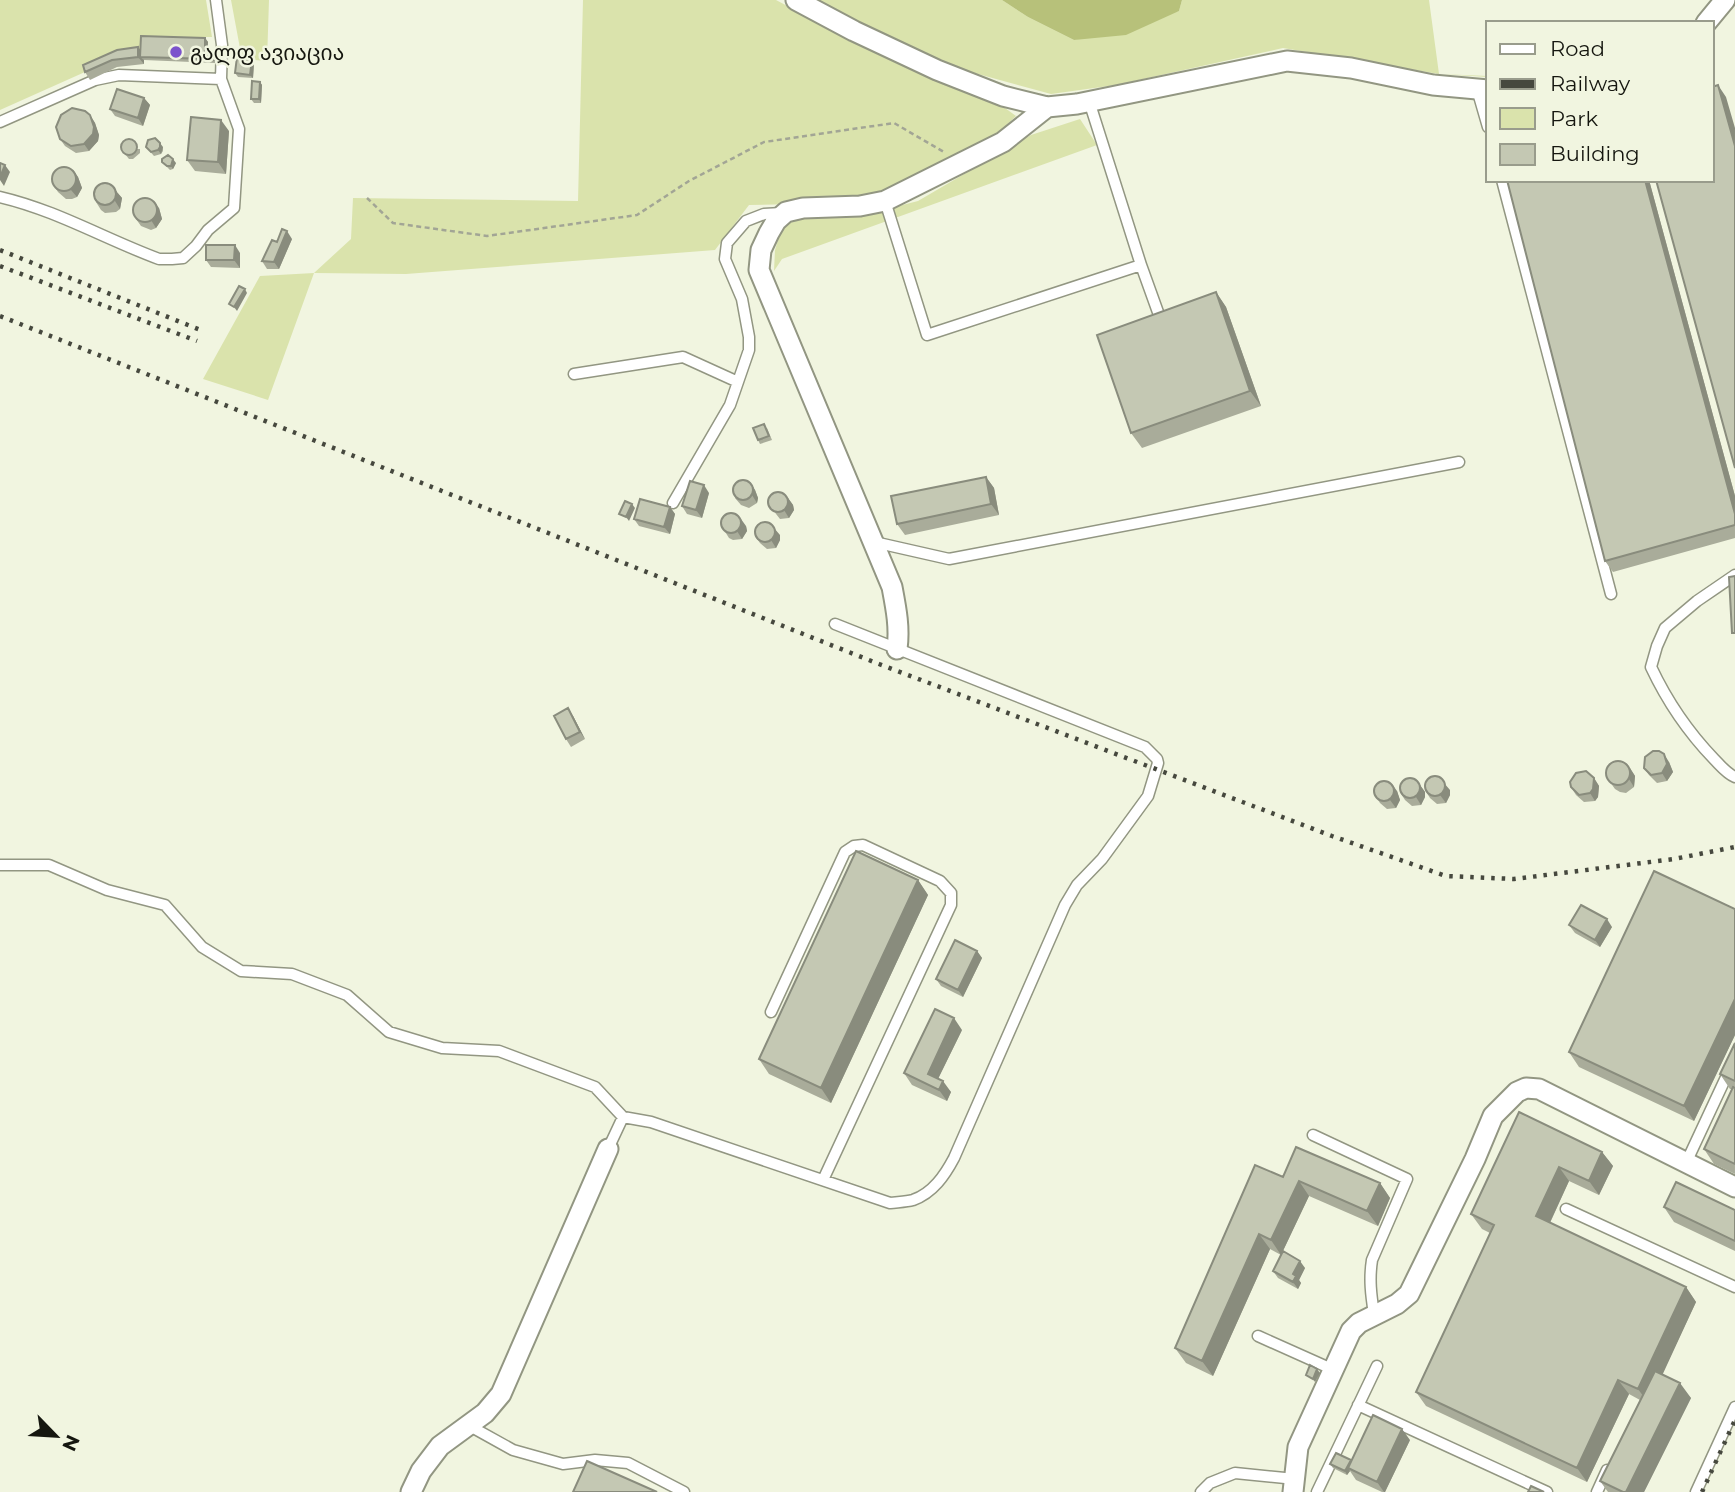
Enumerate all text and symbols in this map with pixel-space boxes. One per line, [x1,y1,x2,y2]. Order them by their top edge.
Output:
legend [1486,21,1714,182]
text: Road [1550,36,1605,61]
place label: გალფ ავიაცია [190,40,344,66]
marker: გალფ ავიაცია [168,44,184,60]
text: Railway [1550,71,1631,96]
text: Park [1550,106,1598,131]
text: Building [1550,141,1640,166]
north arrow [21,1401,91,1471]
text: N [57,1431,85,1455]

